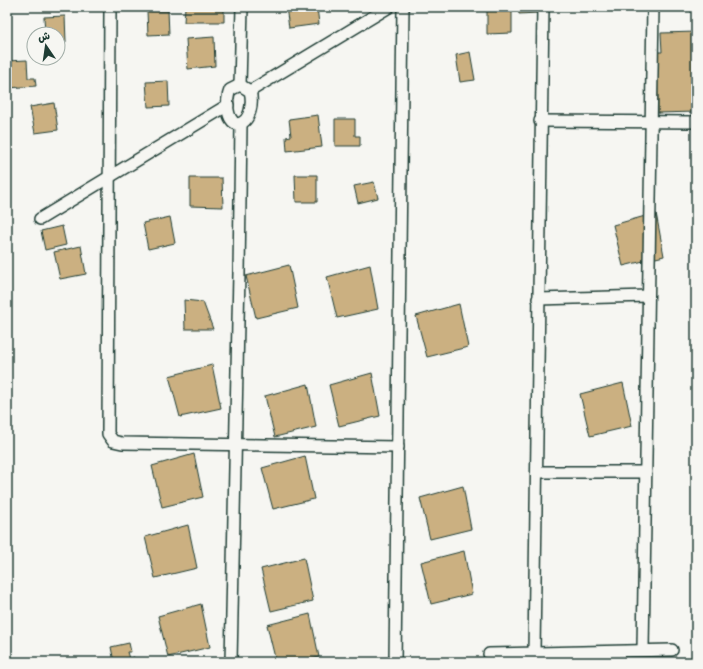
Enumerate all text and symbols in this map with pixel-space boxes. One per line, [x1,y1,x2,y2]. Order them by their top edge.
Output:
north arrow [26,26,66,66]
text: ش [36,28,51,44]

